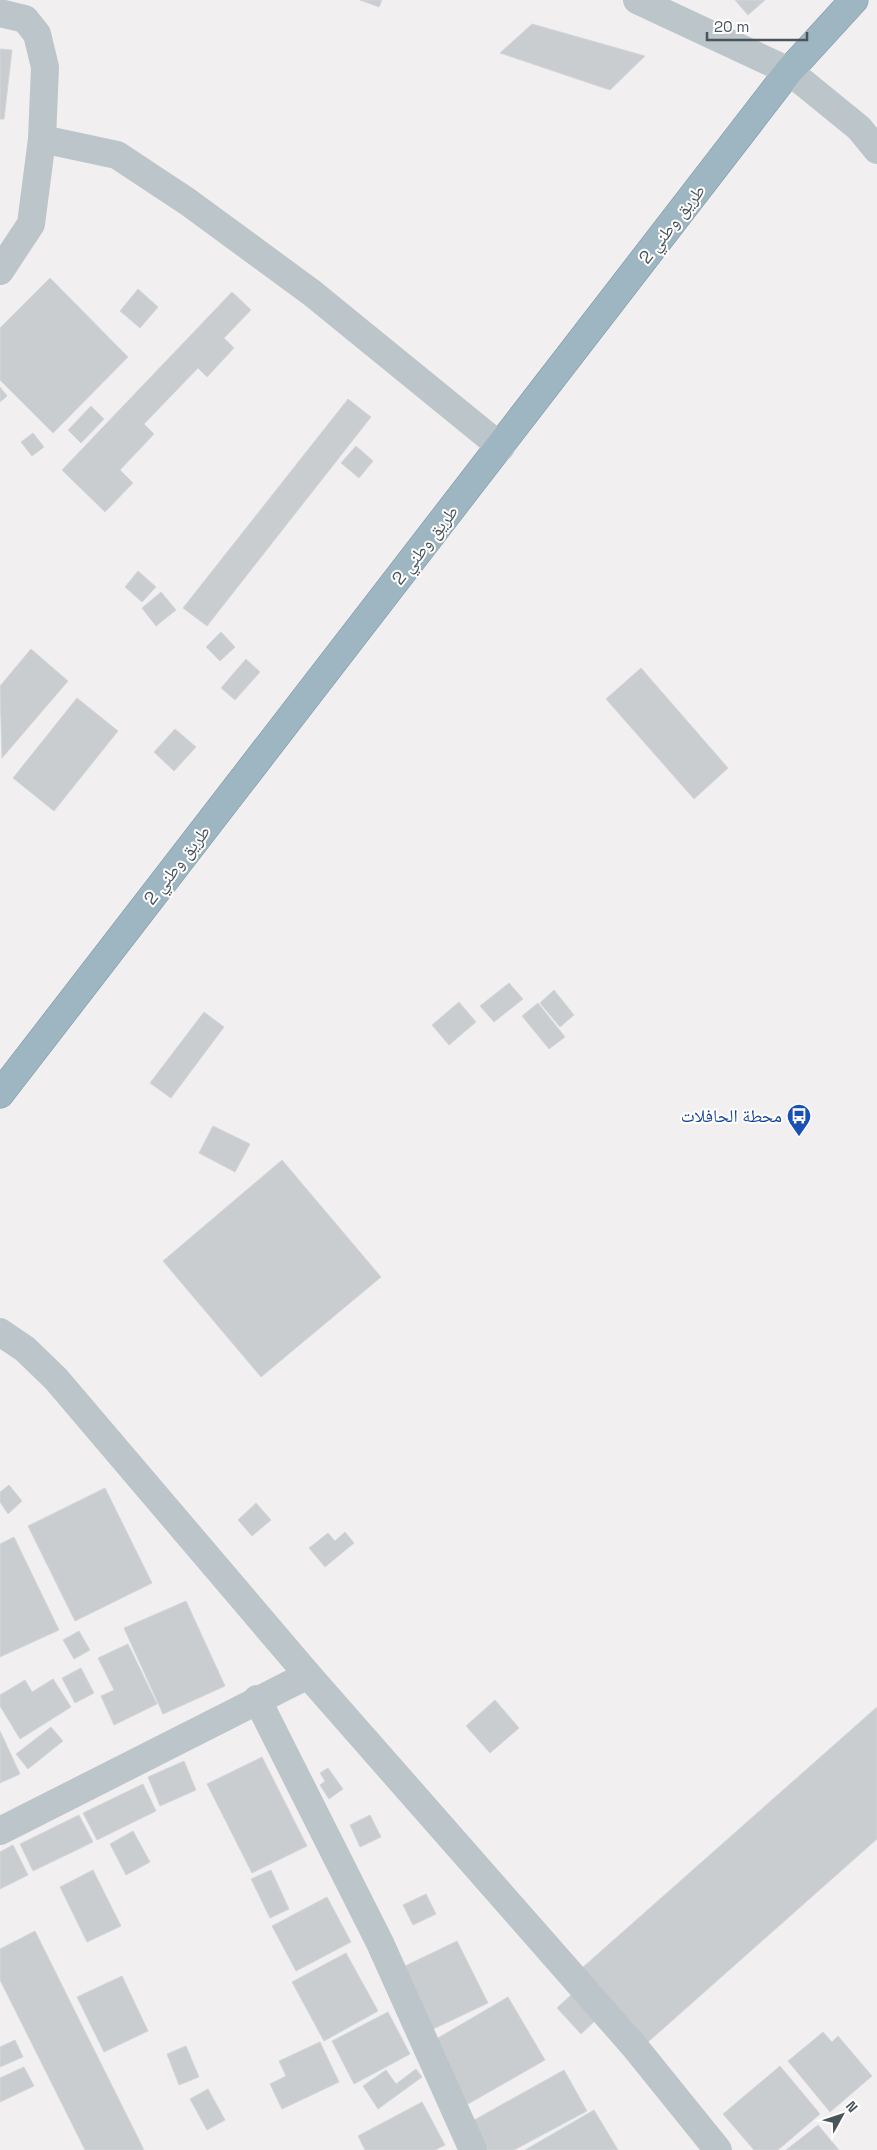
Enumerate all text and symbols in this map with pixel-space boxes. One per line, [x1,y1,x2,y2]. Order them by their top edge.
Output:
scale bar [707,10,807,42]
text: 20 m [714,17,749,36]
street label: طريق وطني 2 [633,179,713,270]
street label: طريق وطني 2 [386,500,466,591]
street label: طريق وطني 2 [138,820,218,911]
bus stop icon: محطة الحافلات [786,1103,812,1137]
place label: محطة الحافلات [681,1104,782,1127]
north arrow [817,2090,867,2140]
text: N [842,2097,862,2116]

